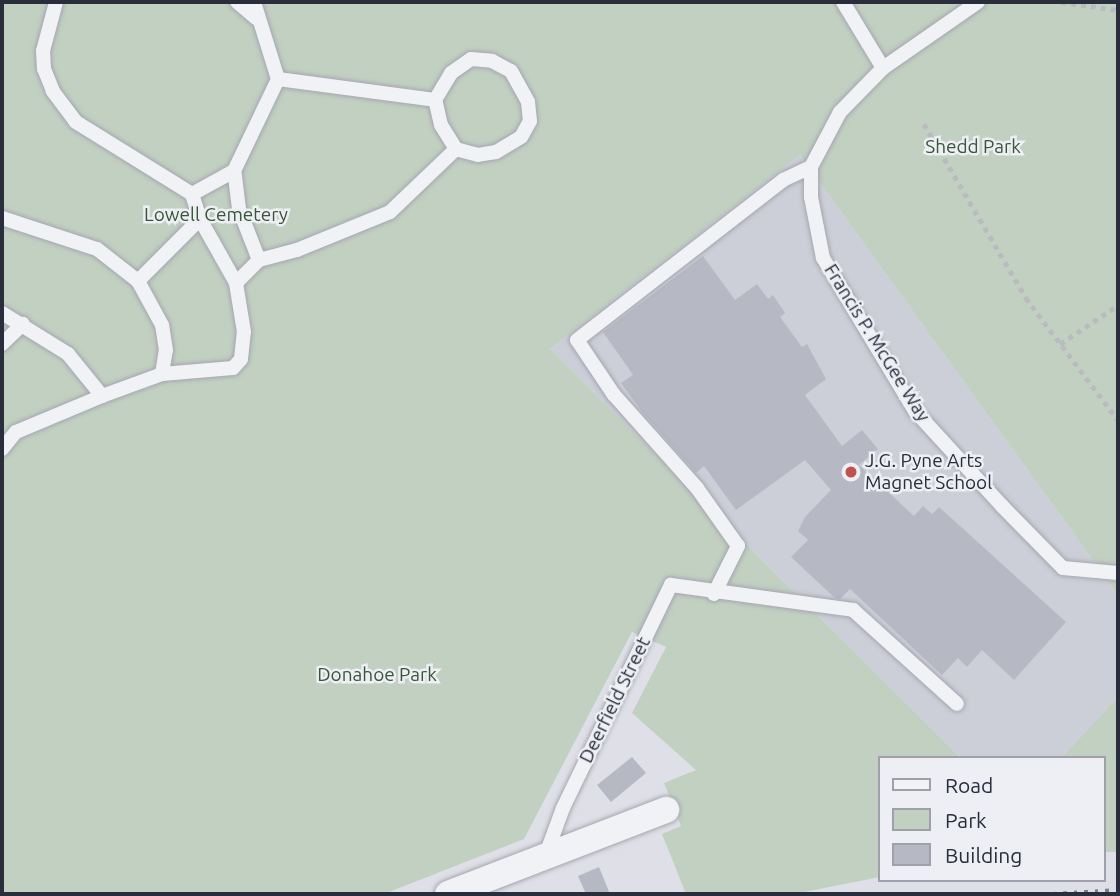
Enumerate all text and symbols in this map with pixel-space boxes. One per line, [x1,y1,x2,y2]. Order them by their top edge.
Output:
park label: Shedd Park [925,136,1021,158]
park label: Lowell Cemetery [144,204,288,226]
street label: Francis P. McGee Way [819,260,935,426]
place label: J.G. Pyne Arts Magnet School [865,450,992,494]
marker: J.G. Pyne Arts Magnet School [843,464,859,480]
street label: Deerfield Street [575,633,655,767]
park label: Donahoe Park [317,664,437,686]
legend [878,756,1106,882]
text: Road [945,773,993,797]
text: Park [945,808,987,832]
text: Building [945,843,1022,867]

